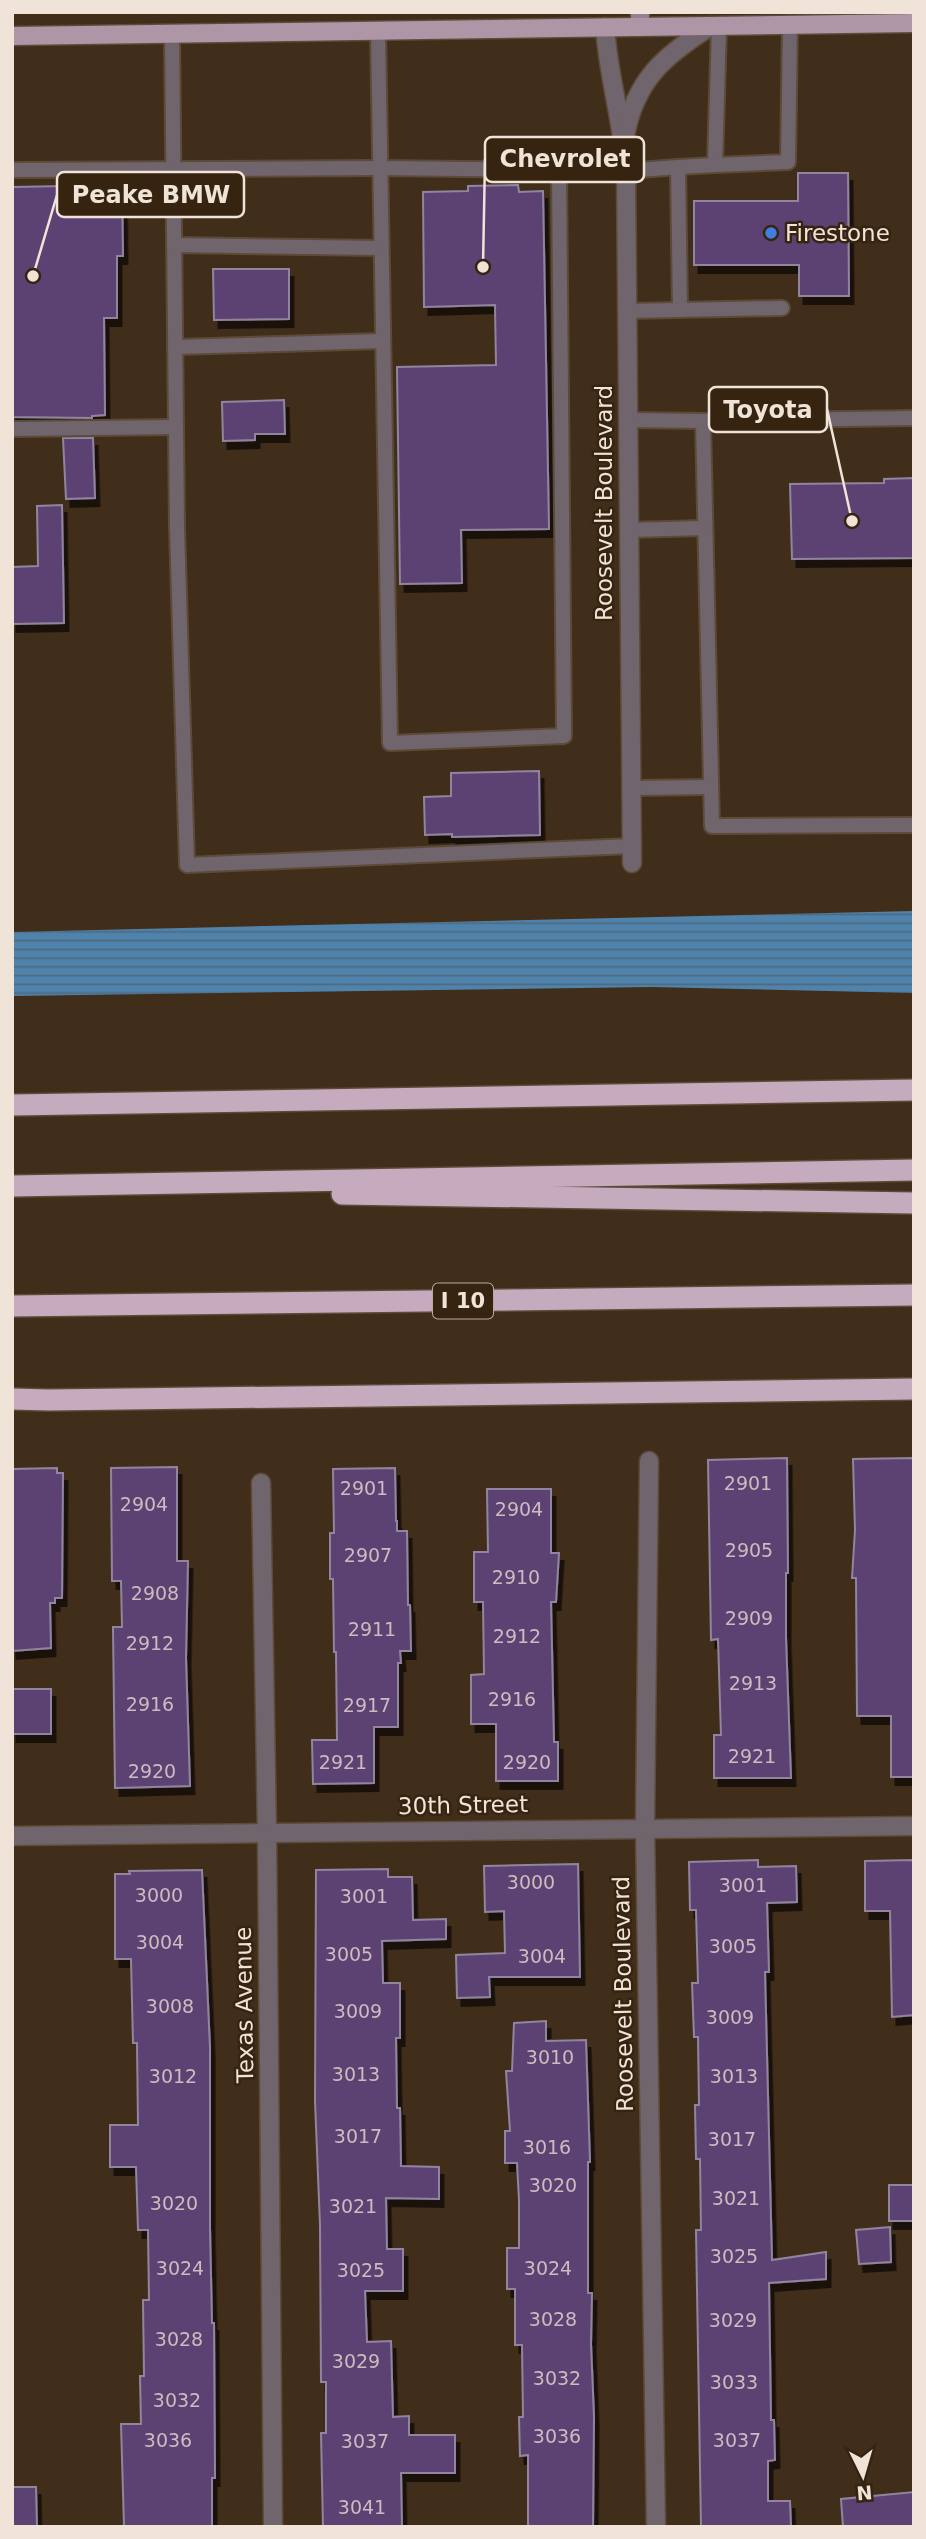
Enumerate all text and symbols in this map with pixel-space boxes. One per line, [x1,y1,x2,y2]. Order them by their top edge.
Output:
callout: Chevrolet [485,137,644,182]
text: Chevrolet [500,145,630,173]
callout: Peake BMW [57,172,244,217]
text: Peake BMW [72,181,230,209]
place label: Firestone [785,220,890,246]
marker: Firestone [763,225,779,241]
street label: Roosevelt Boulevard [591,385,617,621]
callout: Toyota [709,387,827,432]
text: Toyota [723,396,813,424]
road number: I 10 [433,1284,493,1318]
house number: 2901 [724,1472,772,1494]
house number: 2901 [340,1477,388,1499]
house number: 2904 [120,1493,168,1515]
house number: 2904 [495,1498,543,1520]
house number: 2905 [725,1539,773,1561]
house number: 2907 [344,1544,392,1566]
house number: 2910 [492,1566,540,1588]
house number: 2908 [131,1582,179,1604]
house number: 2909 [725,1607,773,1629]
house number: 2911 [348,1618,396,1640]
house number: 2912 [493,1625,541,1647]
house number: 2912 [126,1632,174,1654]
house number: 2913 [729,1672,777,1694]
house number: 2916 [488,1688,536,1710]
house number: 2916 [126,1693,174,1715]
house number: 2917 [343,1694,391,1716]
house number: 2921 [728,1745,776,1767]
house number: 2921 [319,1751,367,1773]
house number: 2920 [503,1751,551,1773]
house number: 2920 [128,1760,176,1782]
street label: 30th Street [398,1791,528,1819]
house number: 3000 [507,1871,555,1893]
house number: 3001 [719,1874,767,1896]
street label: Roosevelt Boulevard [608,1876,638,2112]
house number: 3000 [135,1884,183,1906]
house number: 3001 [340,1885,388,1907]
street label: Texas Avenue [230,1927,258,2084]
house number: 3004 [136,1931,184,1953]
house number: 3005 [709,1935,757,1957]
house number: 3005 [325,1943,373,1965]
house number: 3004 [518,1945,566,1967]
house number: 3008 [146,1995,194,2017]
house number: 3009 [334,2000,382,2022]
house number: 3009 [706,2006,754,2028]
house number: 3010 [526,2046,574,2068]
house number: 3013 [332,2063,380,2085]
house number: 3012 [149,2065,197,2087]
house number: 3013 [710,2065,758,2087]
house number: 3017 [334,2125,382,2147]
house number: 3017 [708,2128,756,2150]
house number: 3016 [523,2136,571,2158]
house number: 3020 [529,2174,577,2196]
house number: 3021 [712,2187,760,2209]
house number: 3020 [150,2192,198,2214]
house number: 3021 [329,2195,377,2217]
house number: 3025 [710,2245,758,2267]
house number: 3024 [156,2257,204,2279]
house number: 3024 [524,2257,572,2279]
house number: 3025 [337,2259,385,2281]
house number: 3028 [529,2308,577,2330]
house number: 3029 [709,2309,757,2331]
house number: 3028 [155,2328,203,2350]
house number: 3029 [332,2350,380,2372]
house number: 3032 [533,2367,581,2389]
house number: 3033 [710,2371,758,2393]
house number: 3032 [153,2389,201,2411]
house number: 3036 [533,2425,581,2447]
house number: 3036 [144,2429,192,2451]
house number: 3037 [713,2429,761,2451]
house number: 3037 [341,2430,389,2452]
north arrow [828,2441,898,2511]
text: N [856,2481,873,2505]
house number: 3041 [338,2496,386,2518]

